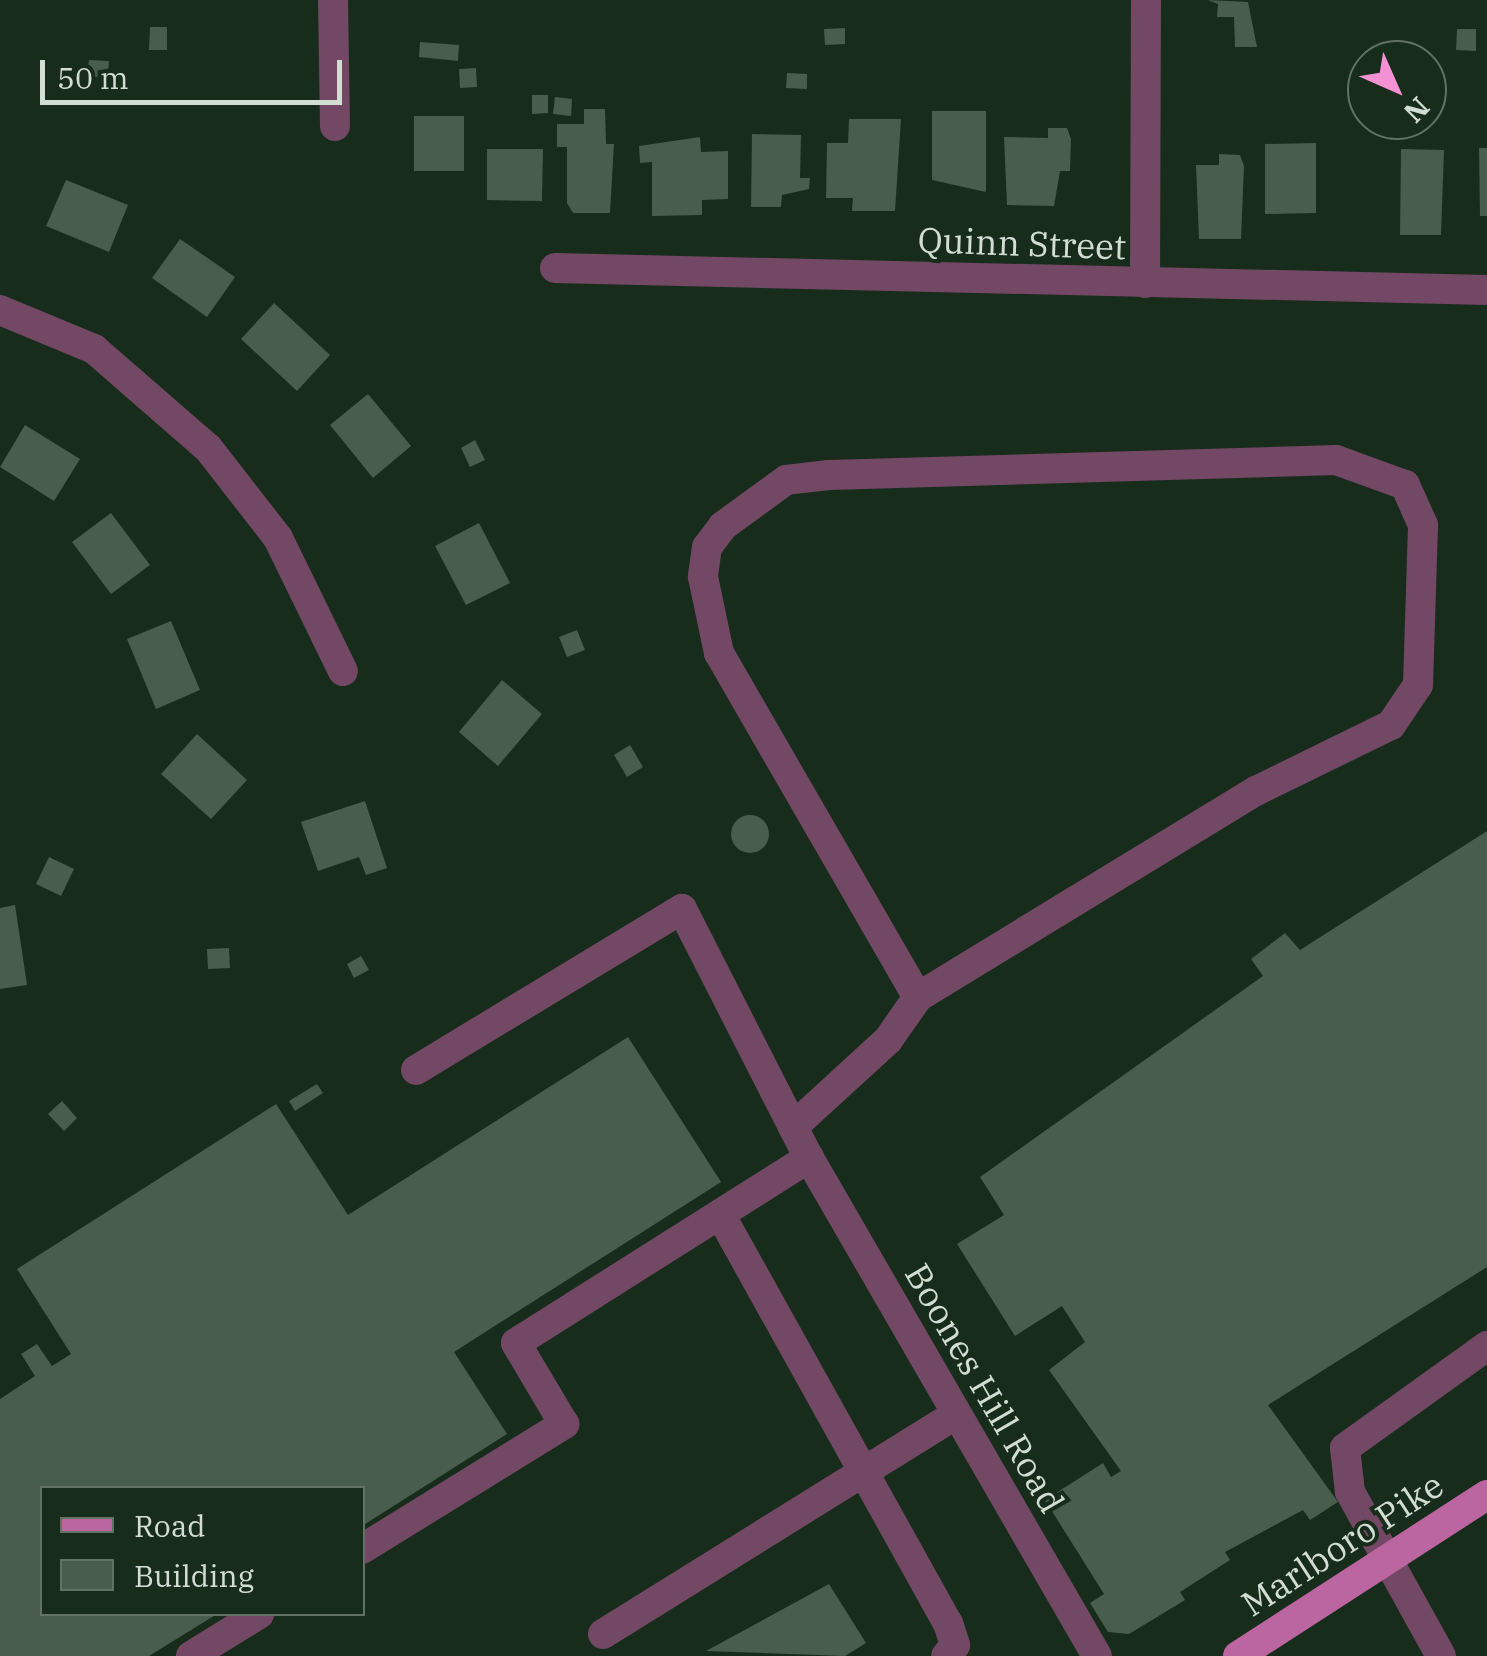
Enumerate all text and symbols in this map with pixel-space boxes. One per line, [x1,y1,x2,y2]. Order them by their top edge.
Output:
scale bar [45,40,348,102]
north arrow [1347,40,1447,140]
text: 50 m [57,58,129,97]
text: N [1396,89,1438,131]
street label: Quinn Street [917,218,1127,268]
street label: Boones Hill Road [897,1256,1073,1520]
street label: Marlboro Pike [1233,1463,1451,1625]
legend [40,1486,365,1616]
text: Road [134,1506,206,1545]
text: Building [134,1556,254,1595]

